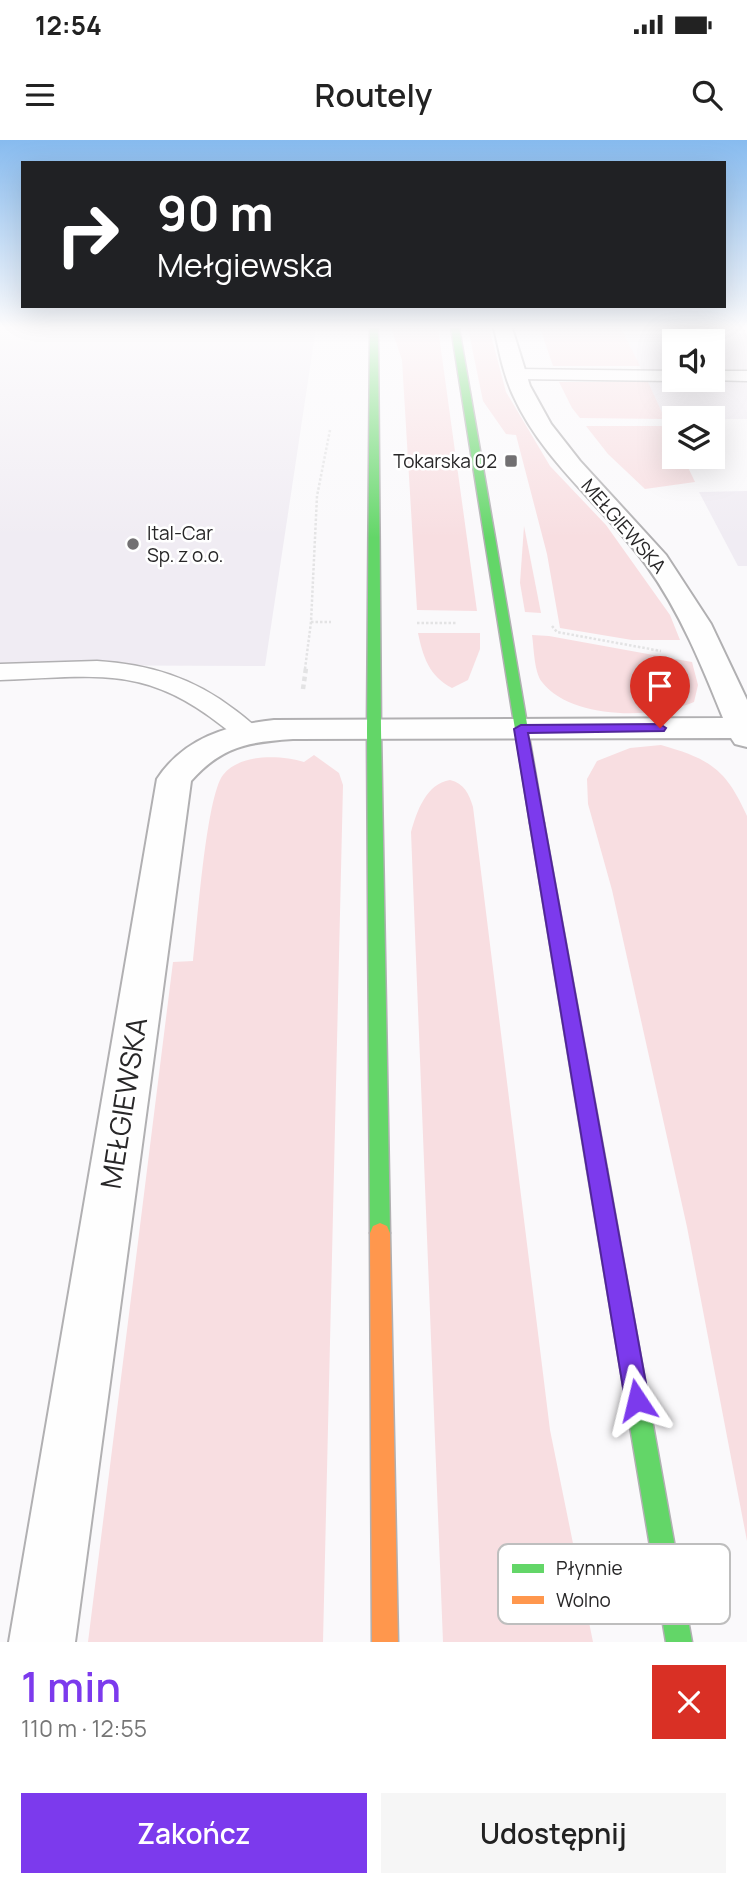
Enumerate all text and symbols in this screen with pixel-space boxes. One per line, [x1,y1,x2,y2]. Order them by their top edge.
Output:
text: 12:54 [35,7,102,43]
text: Routely [315,73,432,117]
icon: menu [21,76,59,114]
icon: search [688,76,726,114]
text: 90 m [157,179,274,246]
icon: right [42,189,133,280]
text: Mełgiewska [157,243,333,287]
map controls [662,329,725,469]
button: sound [662,329,725,392]
button: layers [662,406,725,469]
place label: Tokarska 02 [393,448,497,474]
marker: Tokarska 02 [503,453,519,469]
street label: MEŁGIEWSKA [576,473,672,579]
place label: Ital-Car Sp. z o.o. [147,520,223,568]
marker: Ital-Car Sp. z o.o. [125,536,141,552]
pin [630,656,690,728]
icon: arrive [641,667,679,705]
street label: MEŁGIEWSKA [91,1014,155,1191]
position arrow [600,1363,674,1437]
legend [498,1544,730,1624]
text: Płynnie [556,1555,623,1581]
text: Wolno [556,1587,611,1613]
text: 1 min [21,1657,121,1715]
button: close [652,1665,726,1739]
text: 110 m · 12:55 [21,1712,147,1744]
button: Zakończ [21,1793,367,1873]
button: Udostępnij [381,1793,726,1873]

